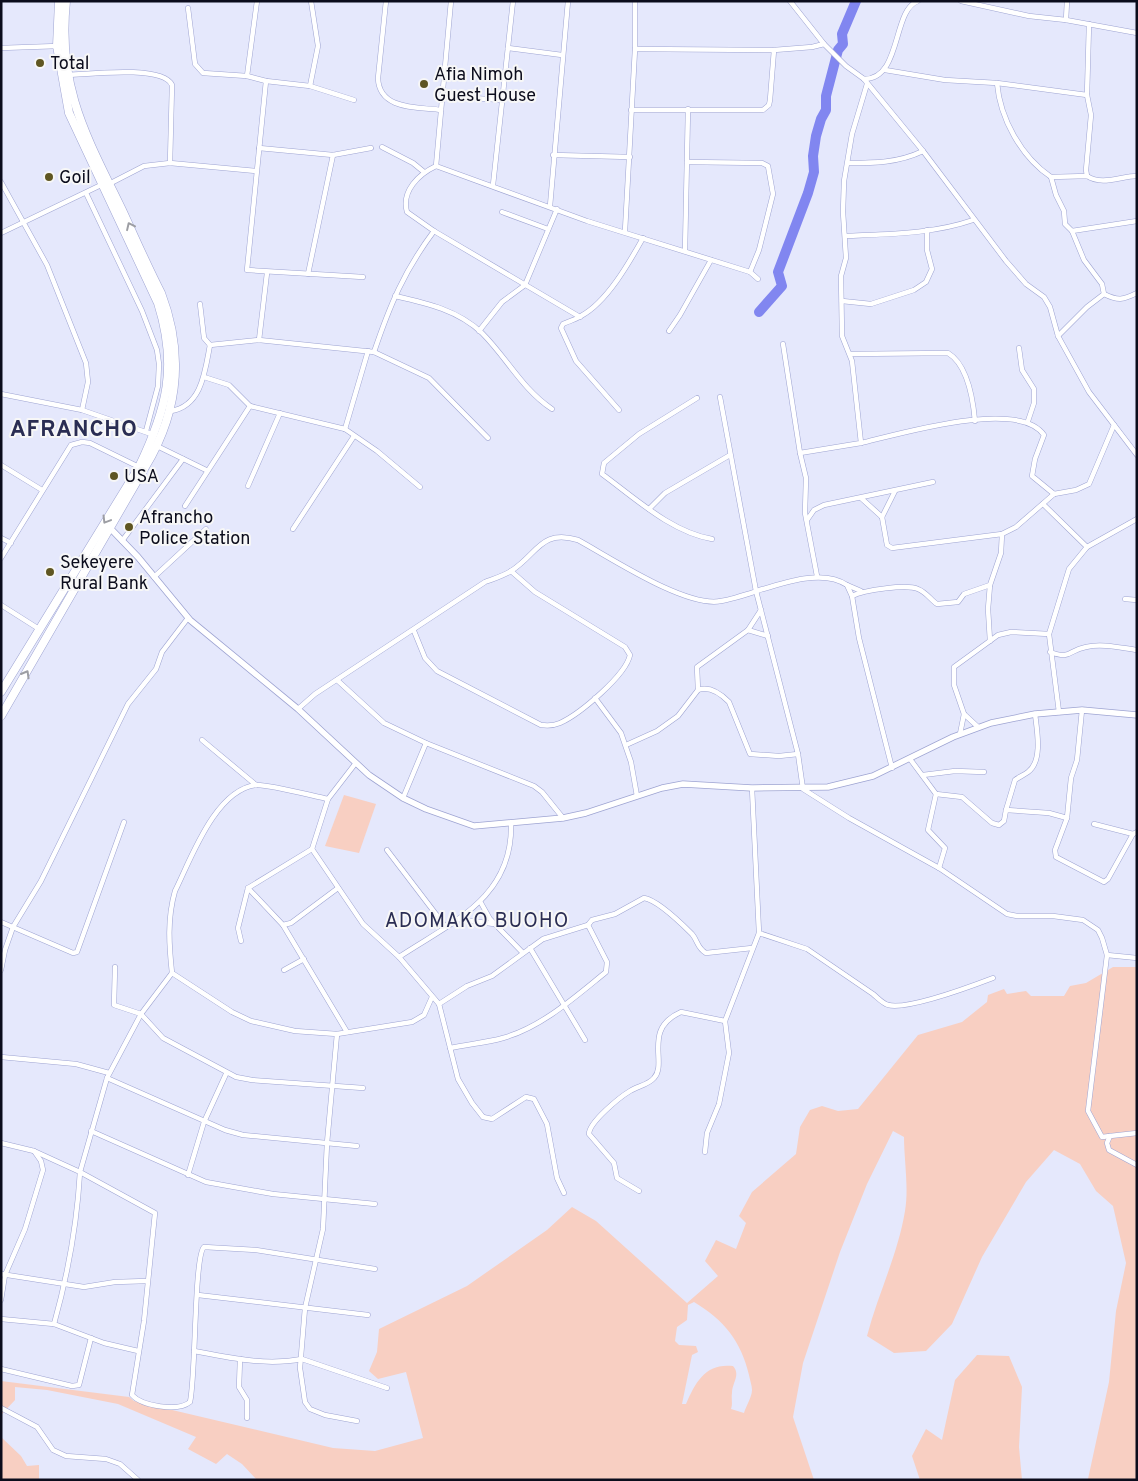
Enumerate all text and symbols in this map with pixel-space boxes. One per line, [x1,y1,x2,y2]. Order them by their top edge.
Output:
place label: Total [50,53,90,76]
marker: Total [34,57,46,69]
place label: Afia Nimoh Guest House [434,64,536,108]
marker: Afia Nimoh Guest House [418,78,430,90]
place label: Goil [59,167,91,190]
marker: Goil [43,171,55,183]
one-way arrow [125,222,136,231]
district label: AFRANCHO [10,417,138,444]
place label: USA [124,466,159,489]
marker: USA [108,470,120,482]
place label: Afrancho Police Station [139,507,250,551]
one-way arrow [103,515,113,524]
marker: Afrancho Police Station [123,521,135,533]
place label: Sekeyere Rural Bank [60,552,148,596]
marker: Sekeyere Rural Bank [44,566,56,578]
one-way arrow [19,670,29,679]
district label: ADOMAKO BUOHO [385,909,569,935]

